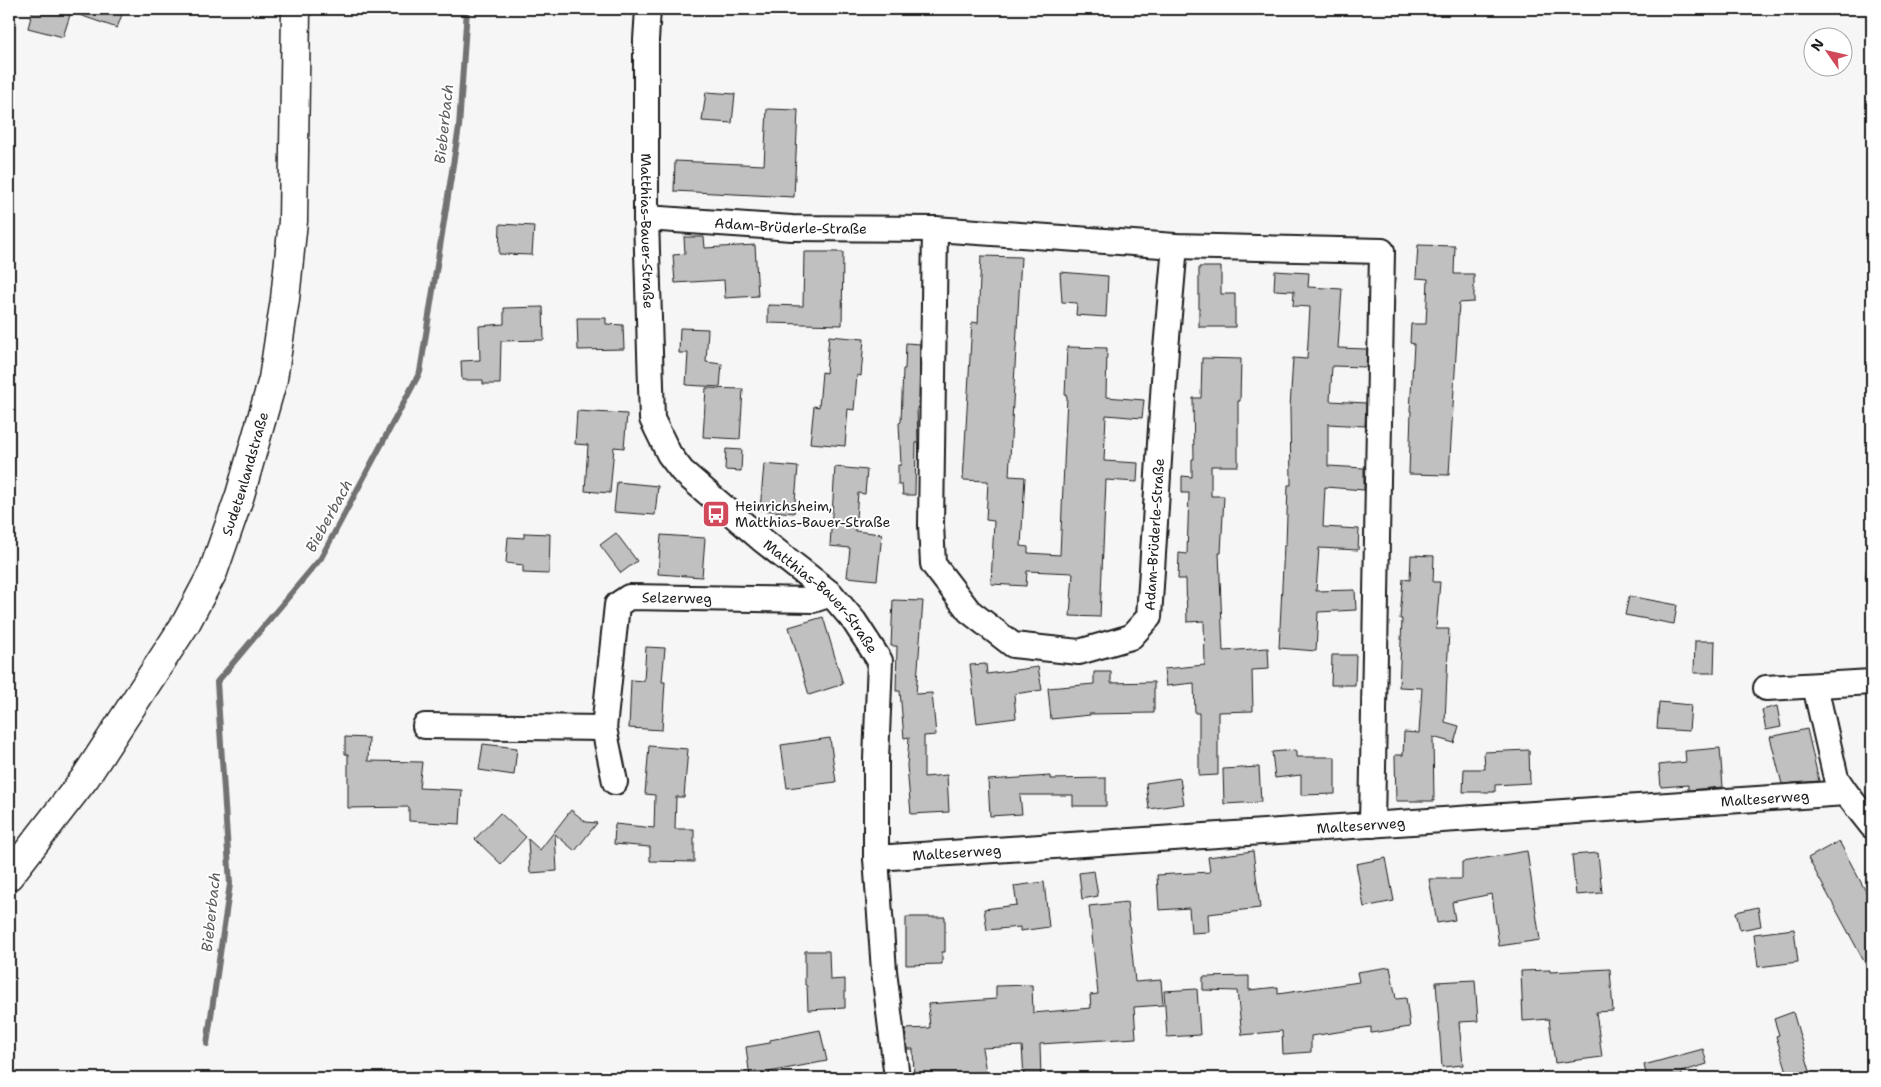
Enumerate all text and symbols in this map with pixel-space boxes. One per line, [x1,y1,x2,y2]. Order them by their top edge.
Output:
north arrow [1804,28,1854,78]
text: N [1807,35,1828,54]
water label: Bieberbach [430,83,458,165]
street label: Matthias-Bauer-Straße [637,153,658,309]
street label: Adam-Brüderle-Straße [714,214,867,238]
street label: Sudetenlandstraße [217,410,272,538]
street label: Adam-Brüderle-Straße [1140,458,1168,611]
water label: Bieberbach [301,476,357,556]
place label: Heinrichsheim, Matthias-Bauer-Straße [735,497,890,531]
bus stop icon: Heinrichsheim, Matthias-Bauer-Straße [701,499,731,529]
street label: Matthias-Bauer-Straße [760,535,882,657]
street label: Selzerweg [642,588,712,607]
street label: Malteserweg [1720,786,1810,810]
street label: Malteserweg [1316,814,1406,837]
street label: Malteserweg [912,841,1002,865]
water label: Bieberbach [197,871,225,953]

